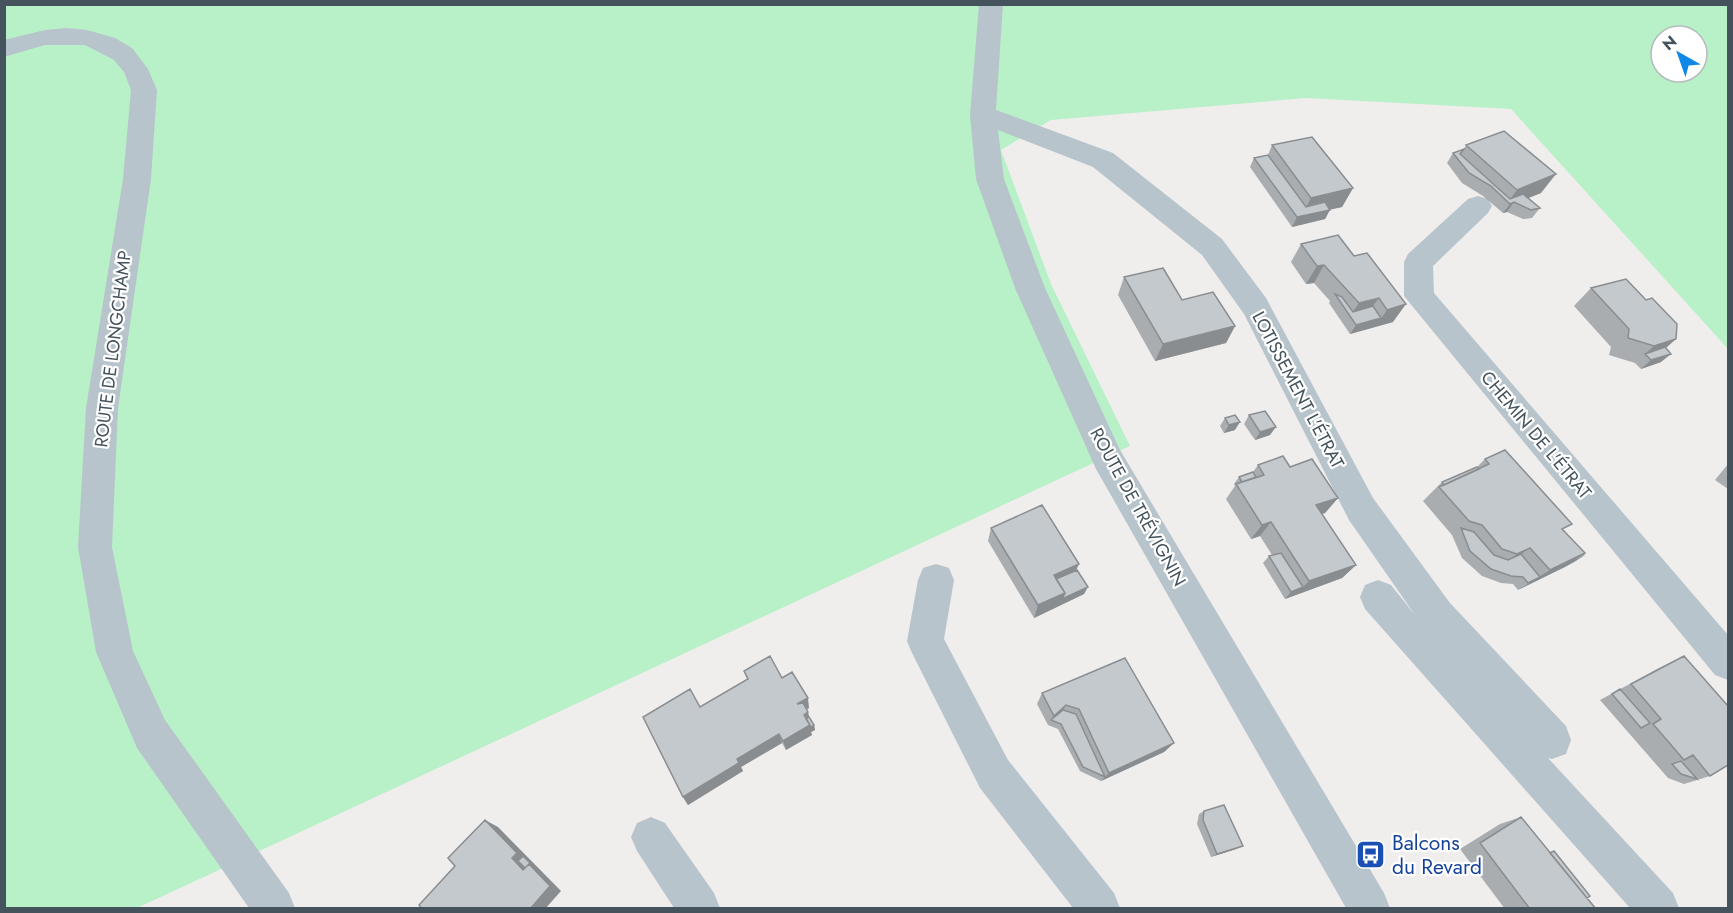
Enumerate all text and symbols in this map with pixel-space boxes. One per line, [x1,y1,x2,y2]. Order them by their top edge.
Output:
north arrow [1649,24,1709,84]
text: N [1657,30,1682,56]
street label: ROUTE DE LONGCHAMP [88,249,138,449]
street label: LOTISSEMENT L'ÉTRAT [1245,307,1351,474]
street label: CHEMIN DE L'ÉTRAT [1475,365,1598,505]
street label: ROUTE DE TRÉVIGNIN [1084,423,1192,591]
place label: Balcons du Revard [1392,828,1482,882]
bus stop icon: Balcons du Revard [1355,839,1387,871]

